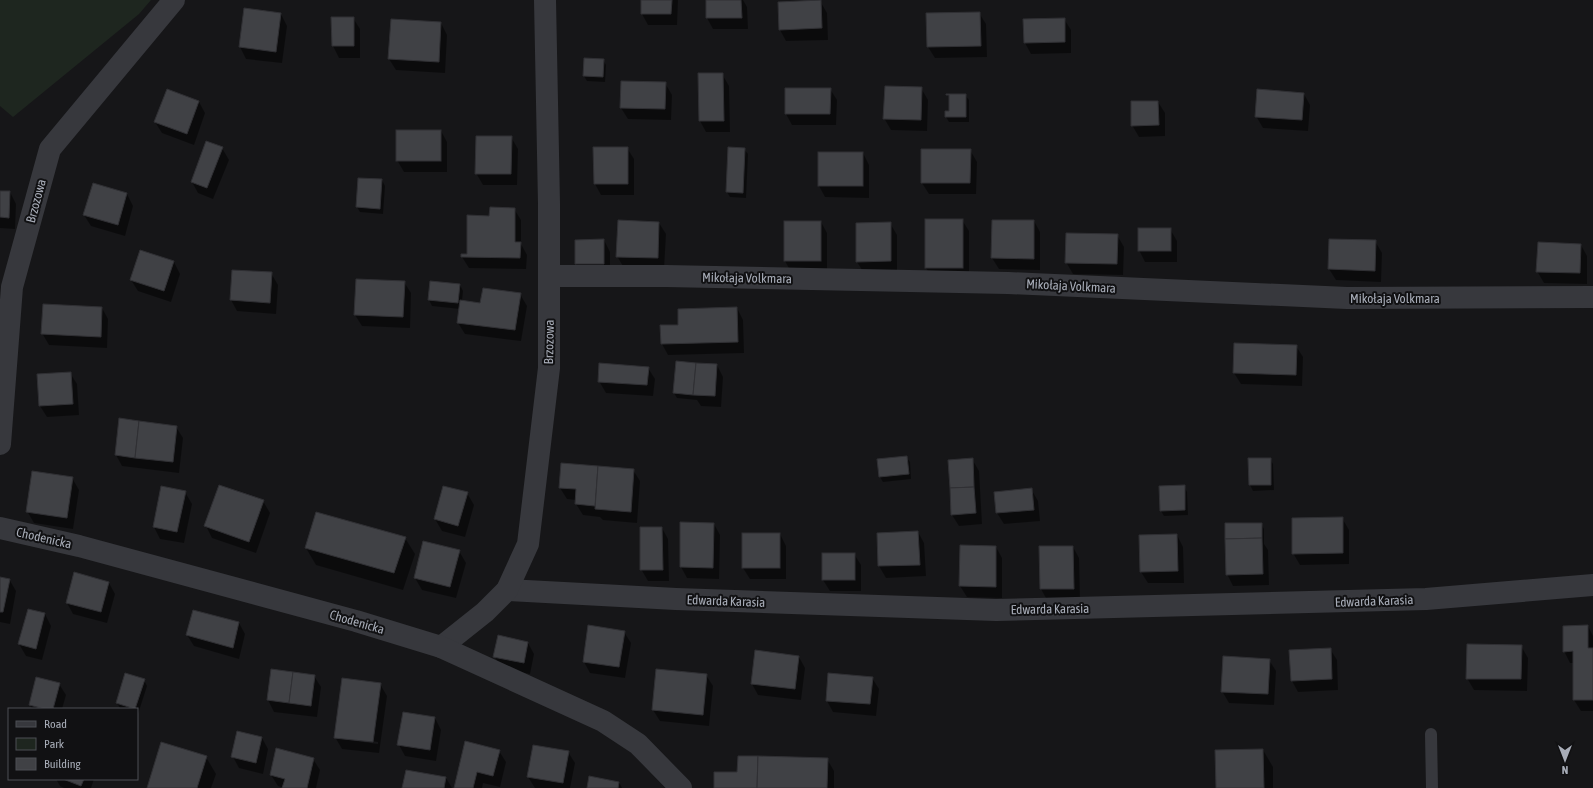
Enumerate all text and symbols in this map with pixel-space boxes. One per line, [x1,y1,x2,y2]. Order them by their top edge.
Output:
street label: Brzozowa [23,177,49,225]
street label: Mikołaja Volkmara [702,270,792,286]
street label: Mikołaja Volkmara [1026,276,1116,296]
street label: Mikołaja Volkmara [1350,291,1440,306]
street label: Brzozowa [541,320,557,364]
street label: Chodenicka [15,524,73,552]
street label: Edwarda Karasia [686,592,766,610]
street label: Edwarda Karasia [1334,592,1414,610]
street label: Edwarda Karasia [1011,601,1089,617]
street label: Chodenicka [328,607,386,637]
legend [8,708,138,780]
text: Road [44,717,67,731]
text: Park [44,737,65,751]
north arrow [1545,740,1585,780]
text: Building [44,757,82,771]
text: N [1562,764,1568,776]

